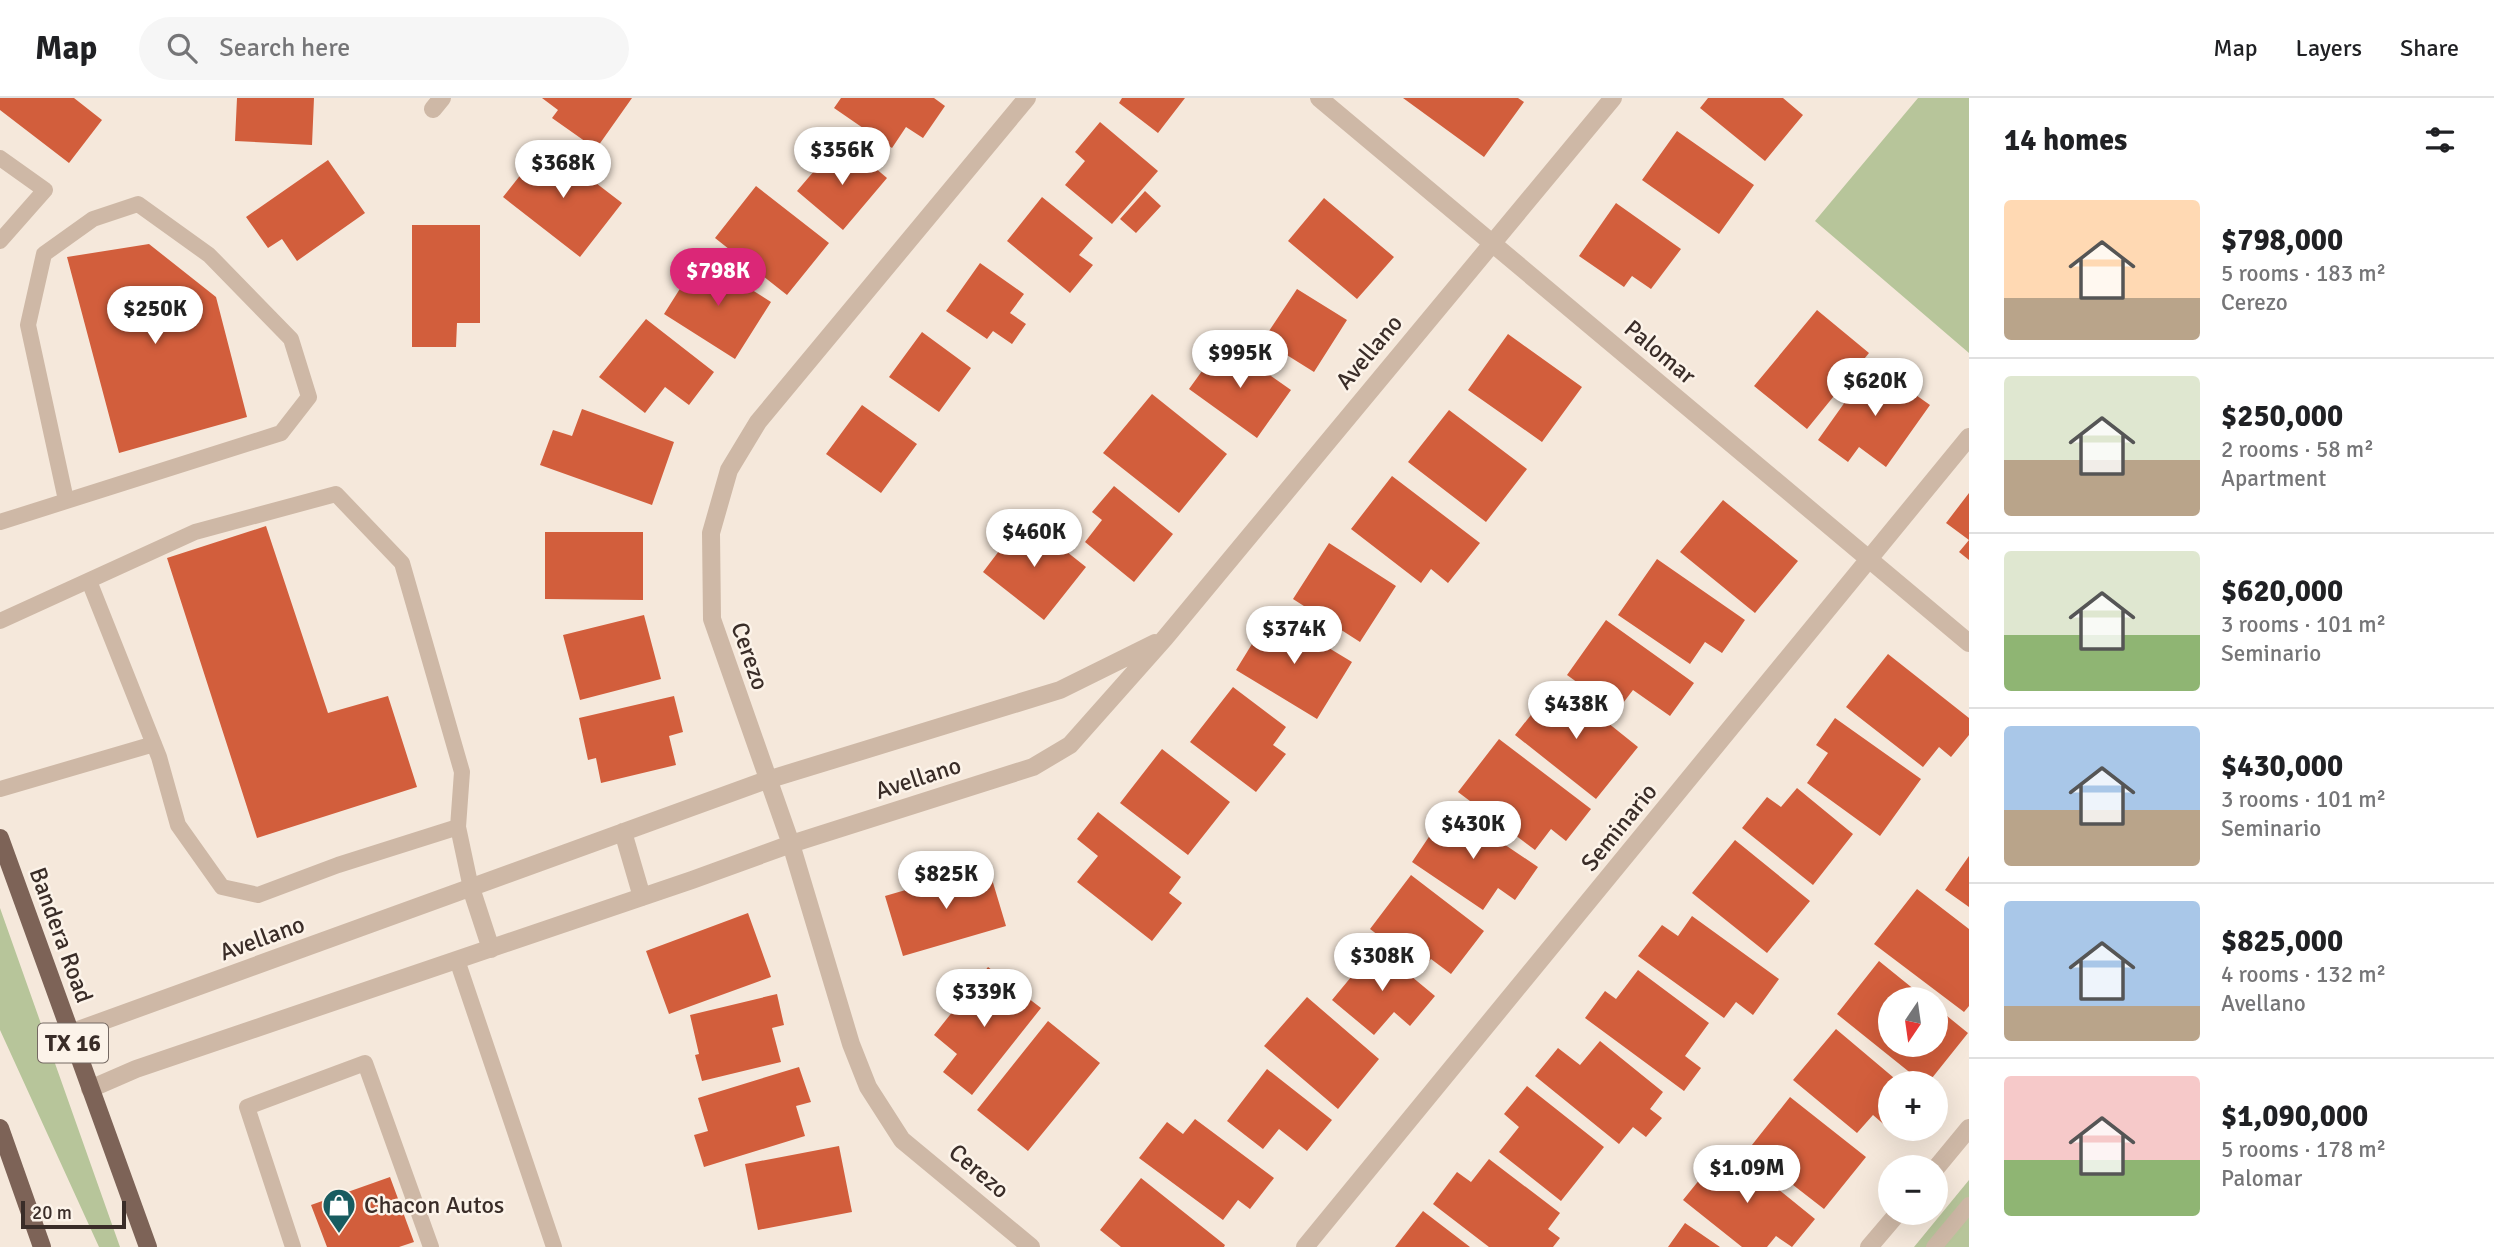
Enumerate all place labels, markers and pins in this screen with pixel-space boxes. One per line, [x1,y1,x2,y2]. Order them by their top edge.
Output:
pin: $356K [793,127,891,187]
pin: $368K [514,140,612,200]
pin: $798K [669,248,767,308]
pin: $250K [106,286,204,346]
pin: $995K [1191,330,1289,390]
pin: $620K [1826,358,1924,418]
pin: $460K [985,510,1083,569]
pin: $374K [1245,606,1343,666]
pin: $438K [1527,682,1625,741]
pin: $430K [1424,802,1522,861]
pin: $825K [897,852,995,911]
pin: $308K [1333,934,1431,993]
pin: $339K [935,970,1033,1029]
pin: $1.09M [1690,1146,1804,1205]
shop icon: Chacon Autos [320,1186,358,1235]
place label: Chacon Autos [364,1190,504,1220]

